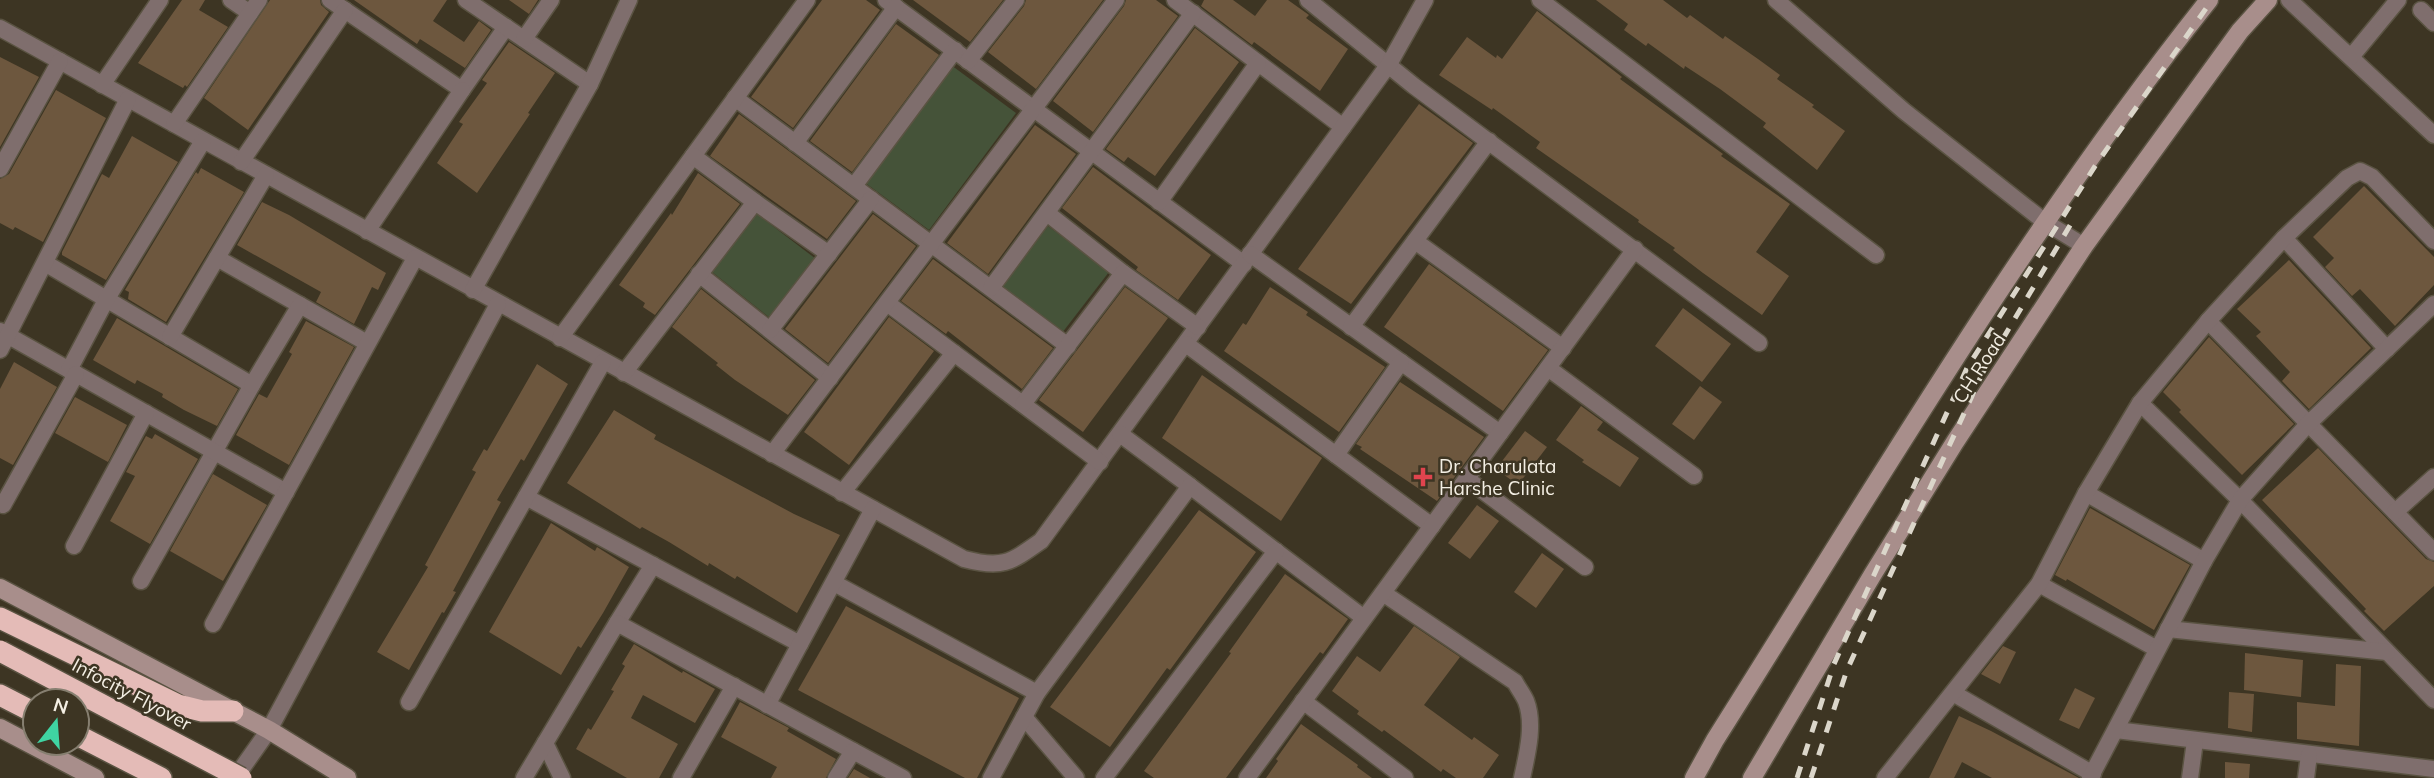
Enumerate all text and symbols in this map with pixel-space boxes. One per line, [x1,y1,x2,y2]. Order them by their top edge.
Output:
street label: CH Road [1947,328,2011,408]
place label: Dr. Charulata Harshe Clinic [1439,454,1556,500]
marker: Dr. Charulata Harshe Clinic [1413,467,1433,487]
street label: Infocity Flyover [68,652,196,736]
north arrow [21,687,91,757]
text: N [51,692,71,719]

